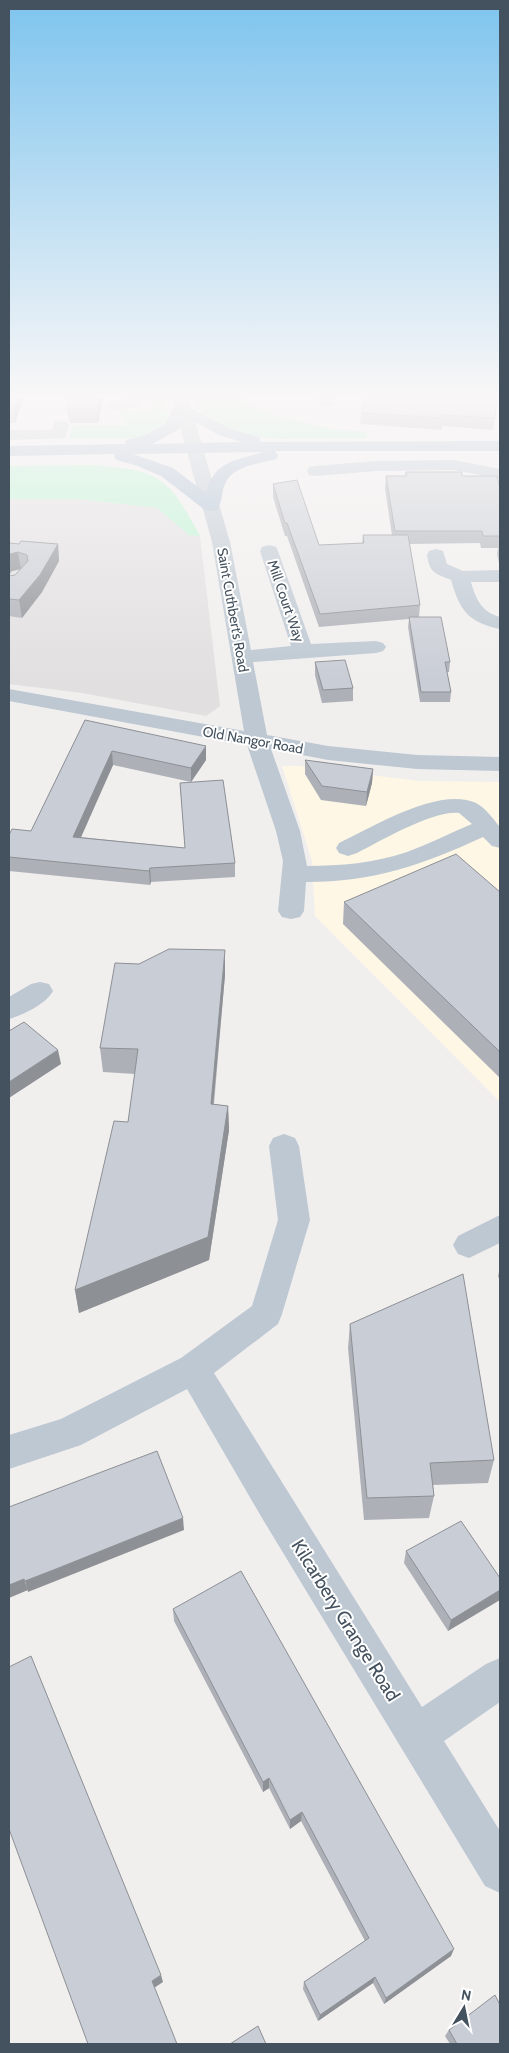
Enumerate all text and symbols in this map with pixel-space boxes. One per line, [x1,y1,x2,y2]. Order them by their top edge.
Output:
street label: Saint Cuthbert’s Road [213,546,253,674]
street label: Mill Court Way [264,557,308,645]
street label: Old Nangor Road [201,722,305,758]
street label: Kilcarbery Grange Road [286,1535,405,1705]
north arrow [439,1983,489,2033]
text: N [460,1985,473,2005]

